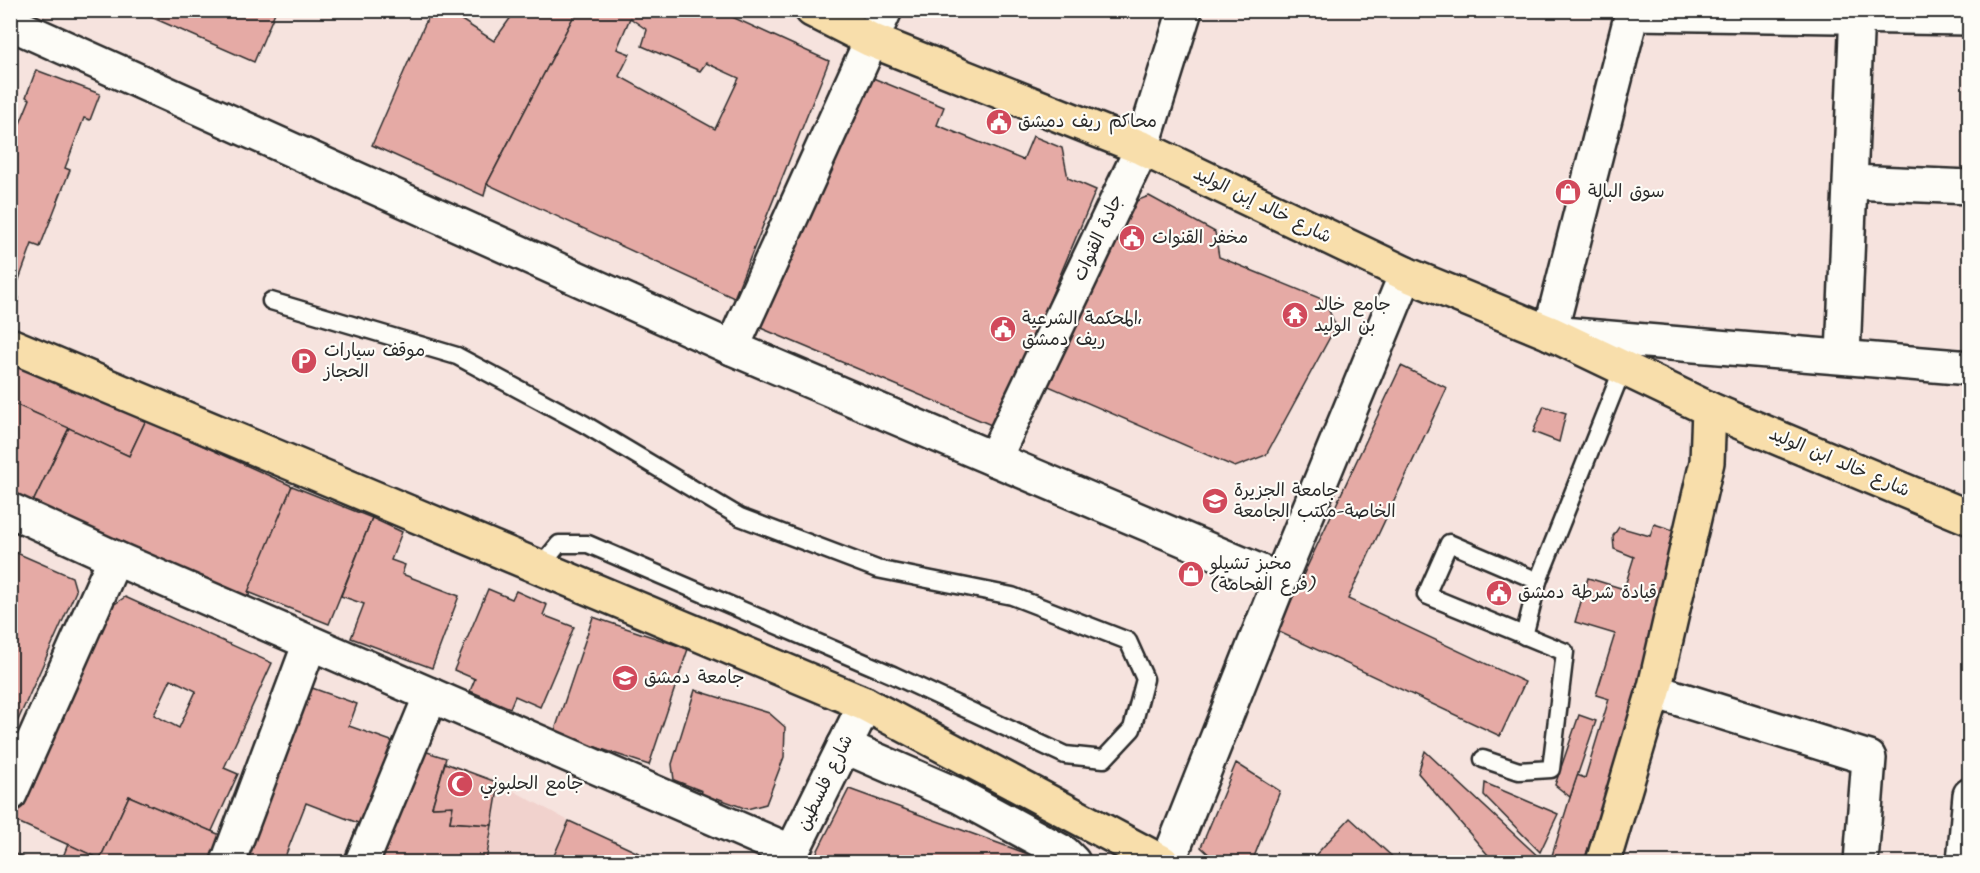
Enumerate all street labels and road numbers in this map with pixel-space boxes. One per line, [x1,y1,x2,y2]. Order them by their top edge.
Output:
street label: شارع خالد إبن الوليد [1188,160,1336,252]
street label: جادة القنوات [1066,190,1132,286]
street label: شارع خالد ابن الوليد [1764,420,1914,506]
street label: شارع فلسطين [790,730,862,836]

